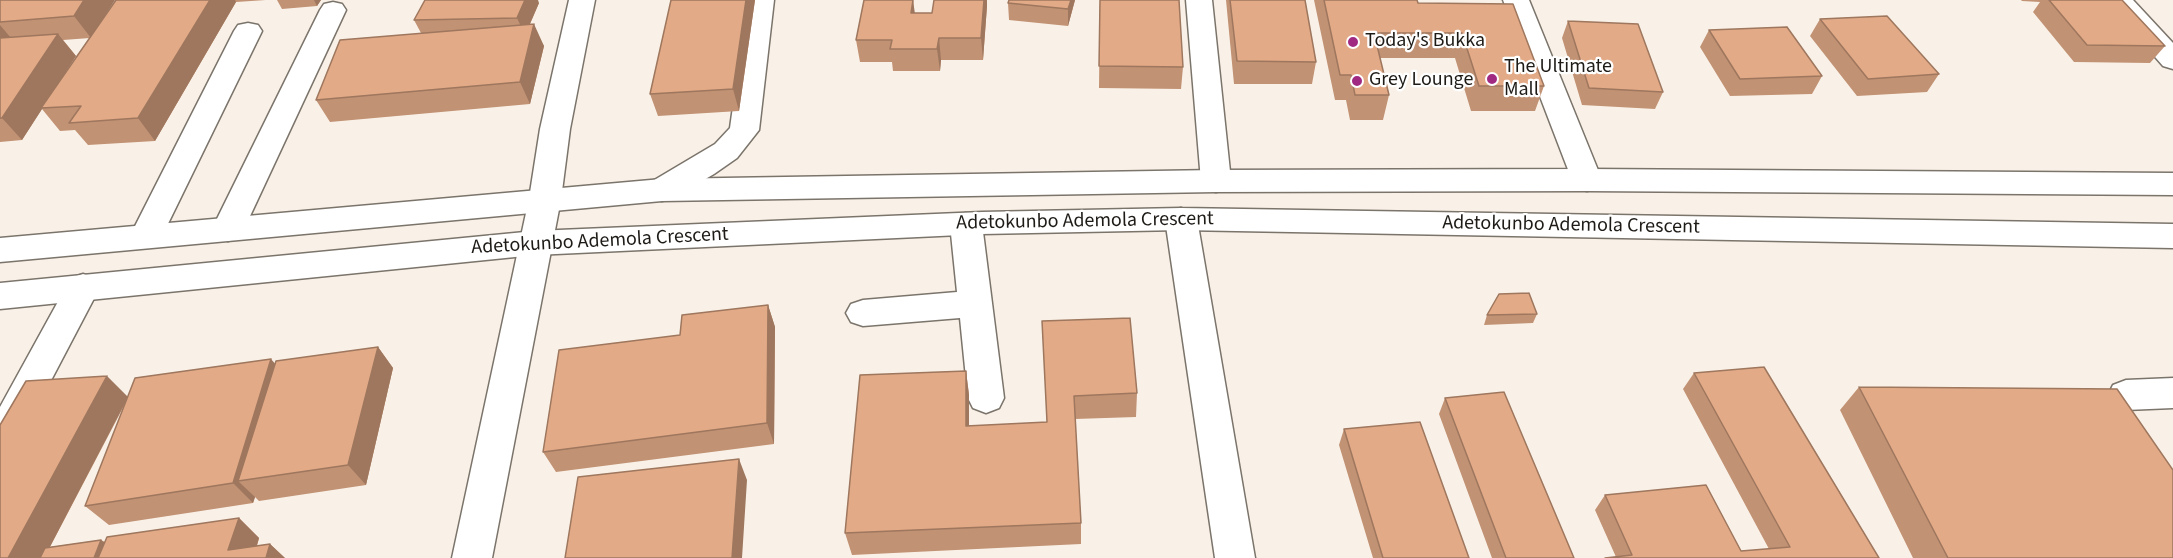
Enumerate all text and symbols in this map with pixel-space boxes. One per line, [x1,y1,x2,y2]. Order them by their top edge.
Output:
place label: Today's Bukka [1365,30,1485,54]
marker: Today's Bukka [1346,35,1360,49]
place label: The Ultimate Mall [1504,56,1612,103]
place label: Grey Lounge [1369,69,1473,93]
marker: The Ultimate Mall [1485,72,1499,86]
marker: Grey Lounge [1350,74,1364,88]
street label: Adetokunbo Ademola Crescent [956,208,1214,236]
street label: Adetokunbo Ademola Crescent [1442,212,1700,240]
street label: Adetokunbo Ademola Crescent [471,223,729,261]

